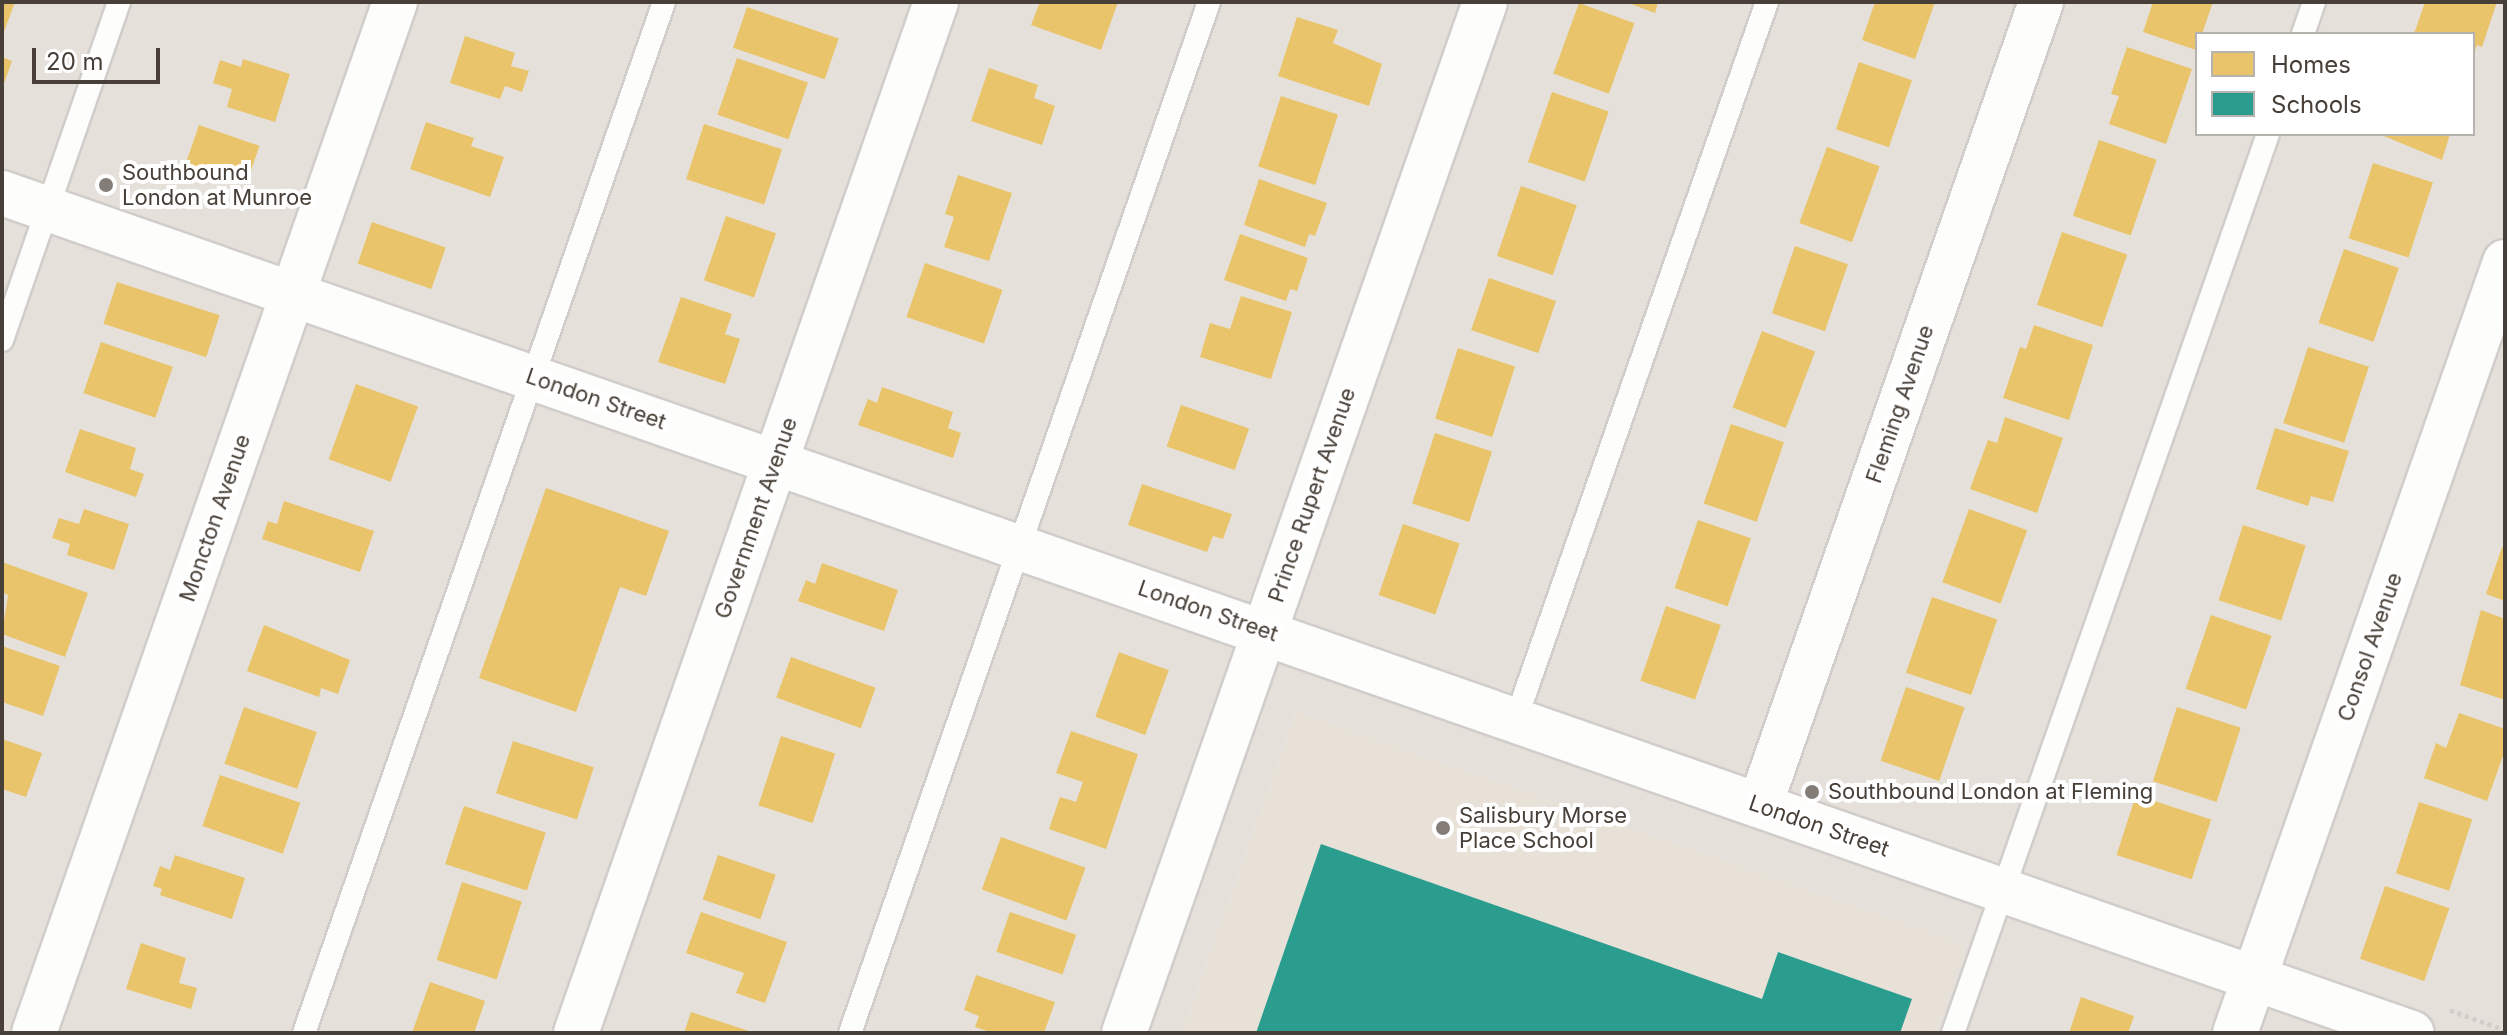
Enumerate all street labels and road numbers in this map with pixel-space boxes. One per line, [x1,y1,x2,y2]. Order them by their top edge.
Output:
street label: Fleming Avenue [1861,321,1939,487]
street label: London Street [522,363,670,435]
street label: Prince Rupert Avenue [1263,384,1361,606]
street label: Government Avenue [709,414,803,622]
street label: Moncton Avenue [174,431,256,605]
street label: Consol Avenue [2332,569,2408,725]
street label: London Street [1134,575,1282,647]
street label: London Street [1745,790,1893,862]

